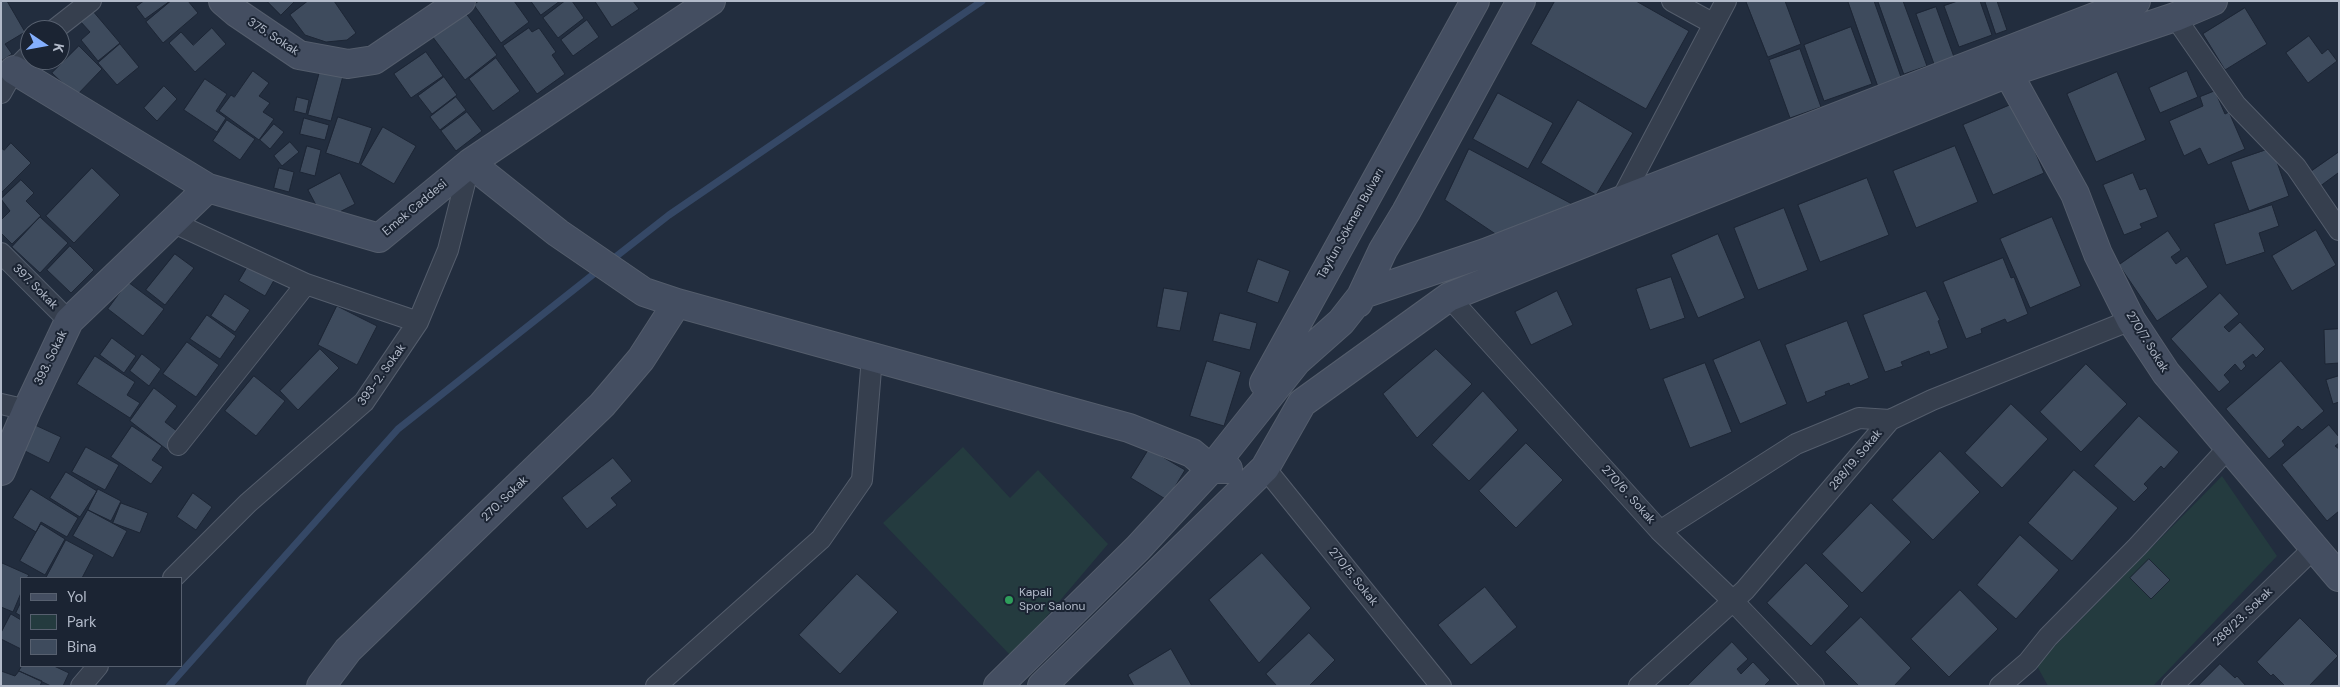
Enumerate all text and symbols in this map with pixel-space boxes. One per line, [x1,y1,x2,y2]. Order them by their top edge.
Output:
street label: 375. Sokak [245,15,301,59]
north arrow [20,20,70,70]
text: K [49,42,68,54]
street label: Tayfun Sökmen Bulvarı [1315,166,1387,282]
street label: Emek Caddesi [380,177,450,239]
street label: 397. Sokak [9,261,61,313]
street label: 270/7. Sokak [2123,309,2171,375]
street label: 393. Sokak [32,328,70,388]
street label: 393-2. Sokak [355,341,409,409]
street label: 288/19. Sokak [1826,427,1886,493]
street label: 270/6 . Sokak [1598,463,1658,527]
street label: 270. Sokak [479,473,531,525]
street label: 270/5. Sokak [1325,545,1381,609]
legend [20,577,182,667]
street label: 288/23. Sokak [2210,585,2276,649]
place label: Kapali Spor Salonu [1019,586,1085,614]
text: Yol [67,587,87,607]
marker: Kapali Spor Salonu [1003,594,1015,606]
text: Park [67,612,97,632]
text: Bina [67,637,96,657]

